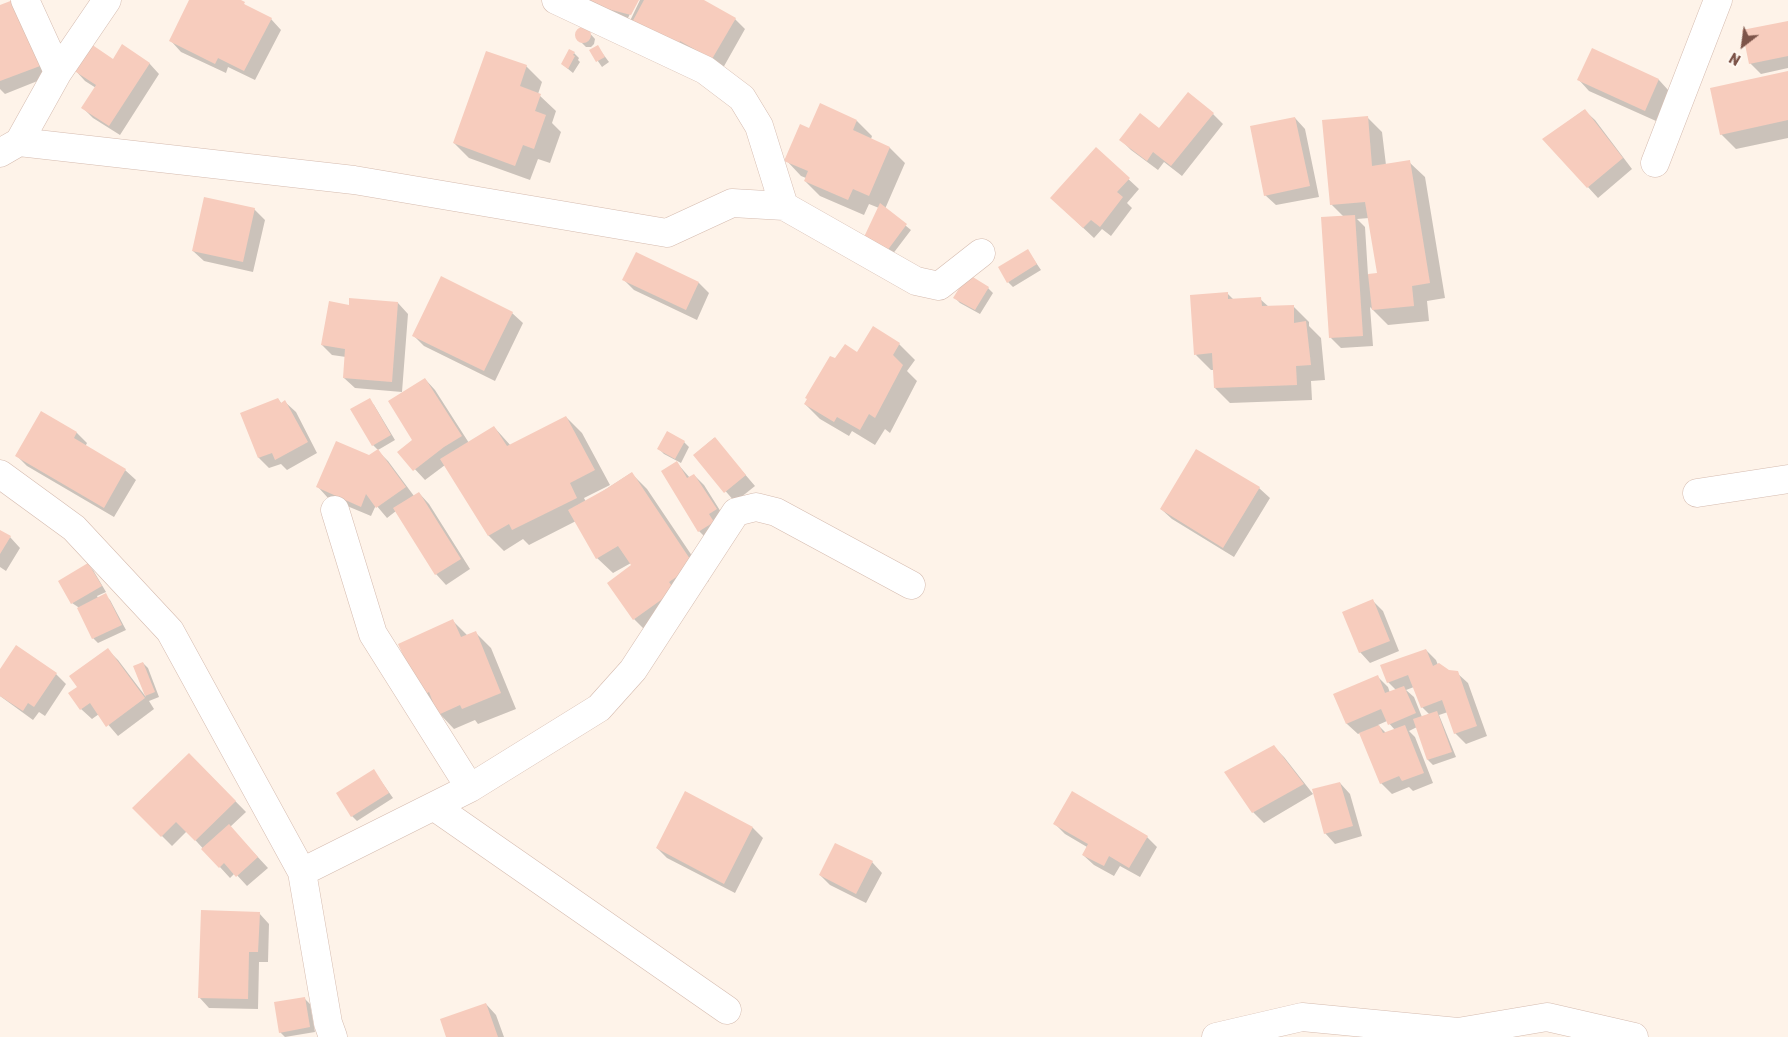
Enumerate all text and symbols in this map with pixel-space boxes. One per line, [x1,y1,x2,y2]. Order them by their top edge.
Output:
north arrow [1718,20,1768,70]
text: N [1727,49,1744,68]

